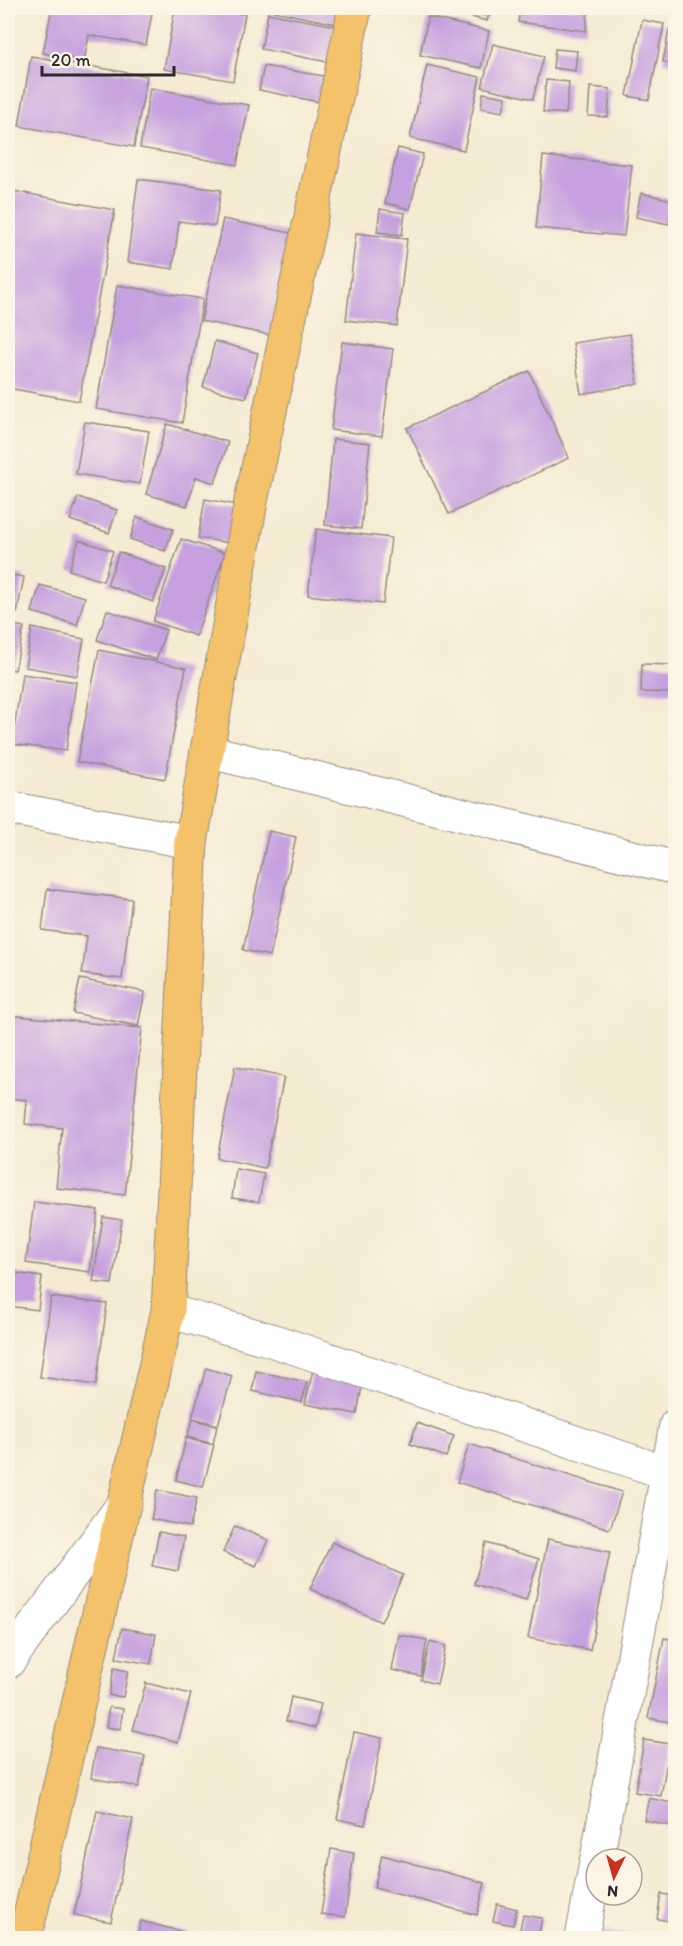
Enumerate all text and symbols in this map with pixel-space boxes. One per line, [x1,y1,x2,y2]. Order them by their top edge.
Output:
scale bar [42,39,174,77]
text: 20 m [51,49,91,71]
north arrow [584,1847,644,1907]
text: N [607,1882,619,1901]

